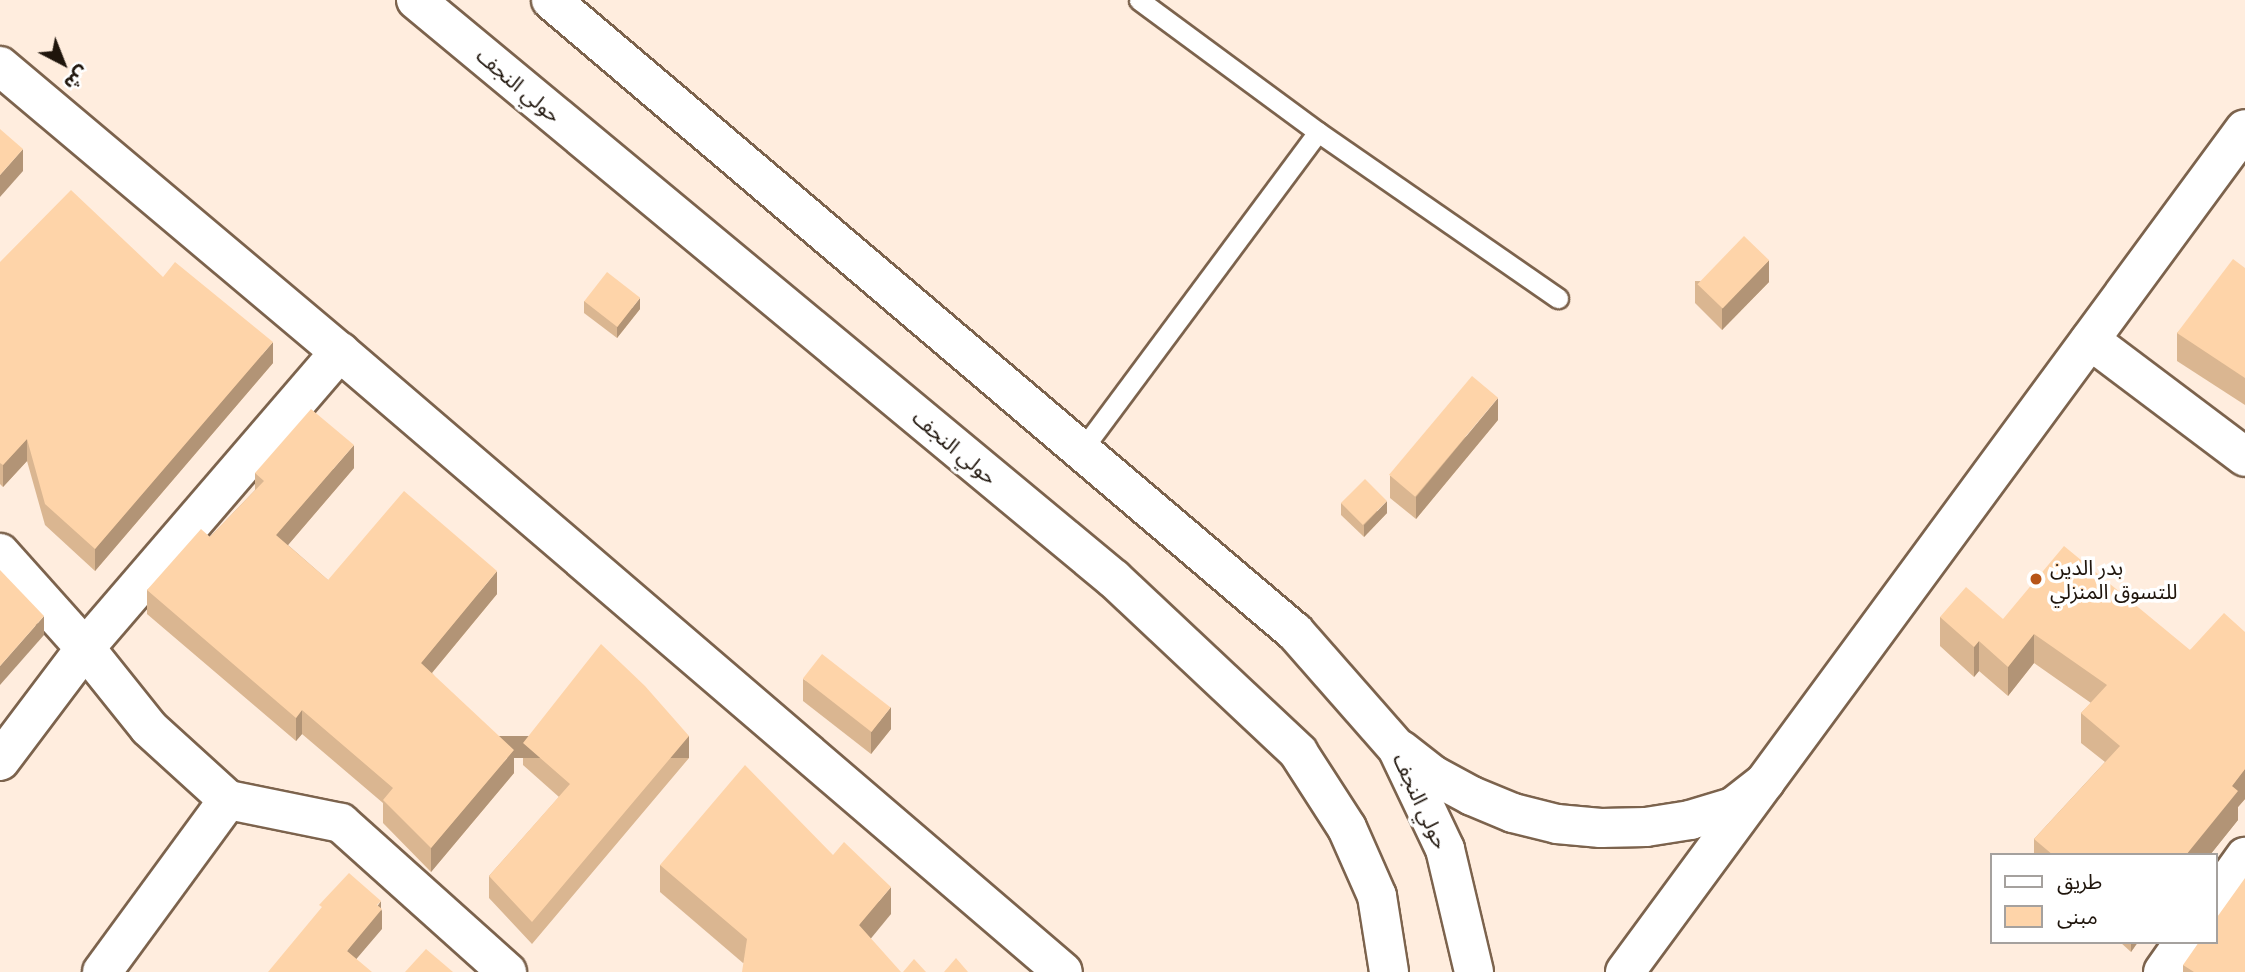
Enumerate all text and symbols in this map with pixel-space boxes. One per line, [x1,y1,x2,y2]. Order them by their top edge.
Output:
north arrow [28,28,98,98]
street label: حولي النجف [472,42,566,128]
text: ش [60,62,95,96]
street label: حولي النجف [908,404,1002,490]
place label: بدر الدين للتسوق المنزلي [2050,554,2177,604]
marker: بدر الدين للتسوق المنزلي [2028,571,2044,587]
street label: حولي النجف [1388,749,1454,853]
legend [1990,853,2217,944]
text: طريق [2057,868,2102,893]
text: مبنى [2057,903,2098,928]

